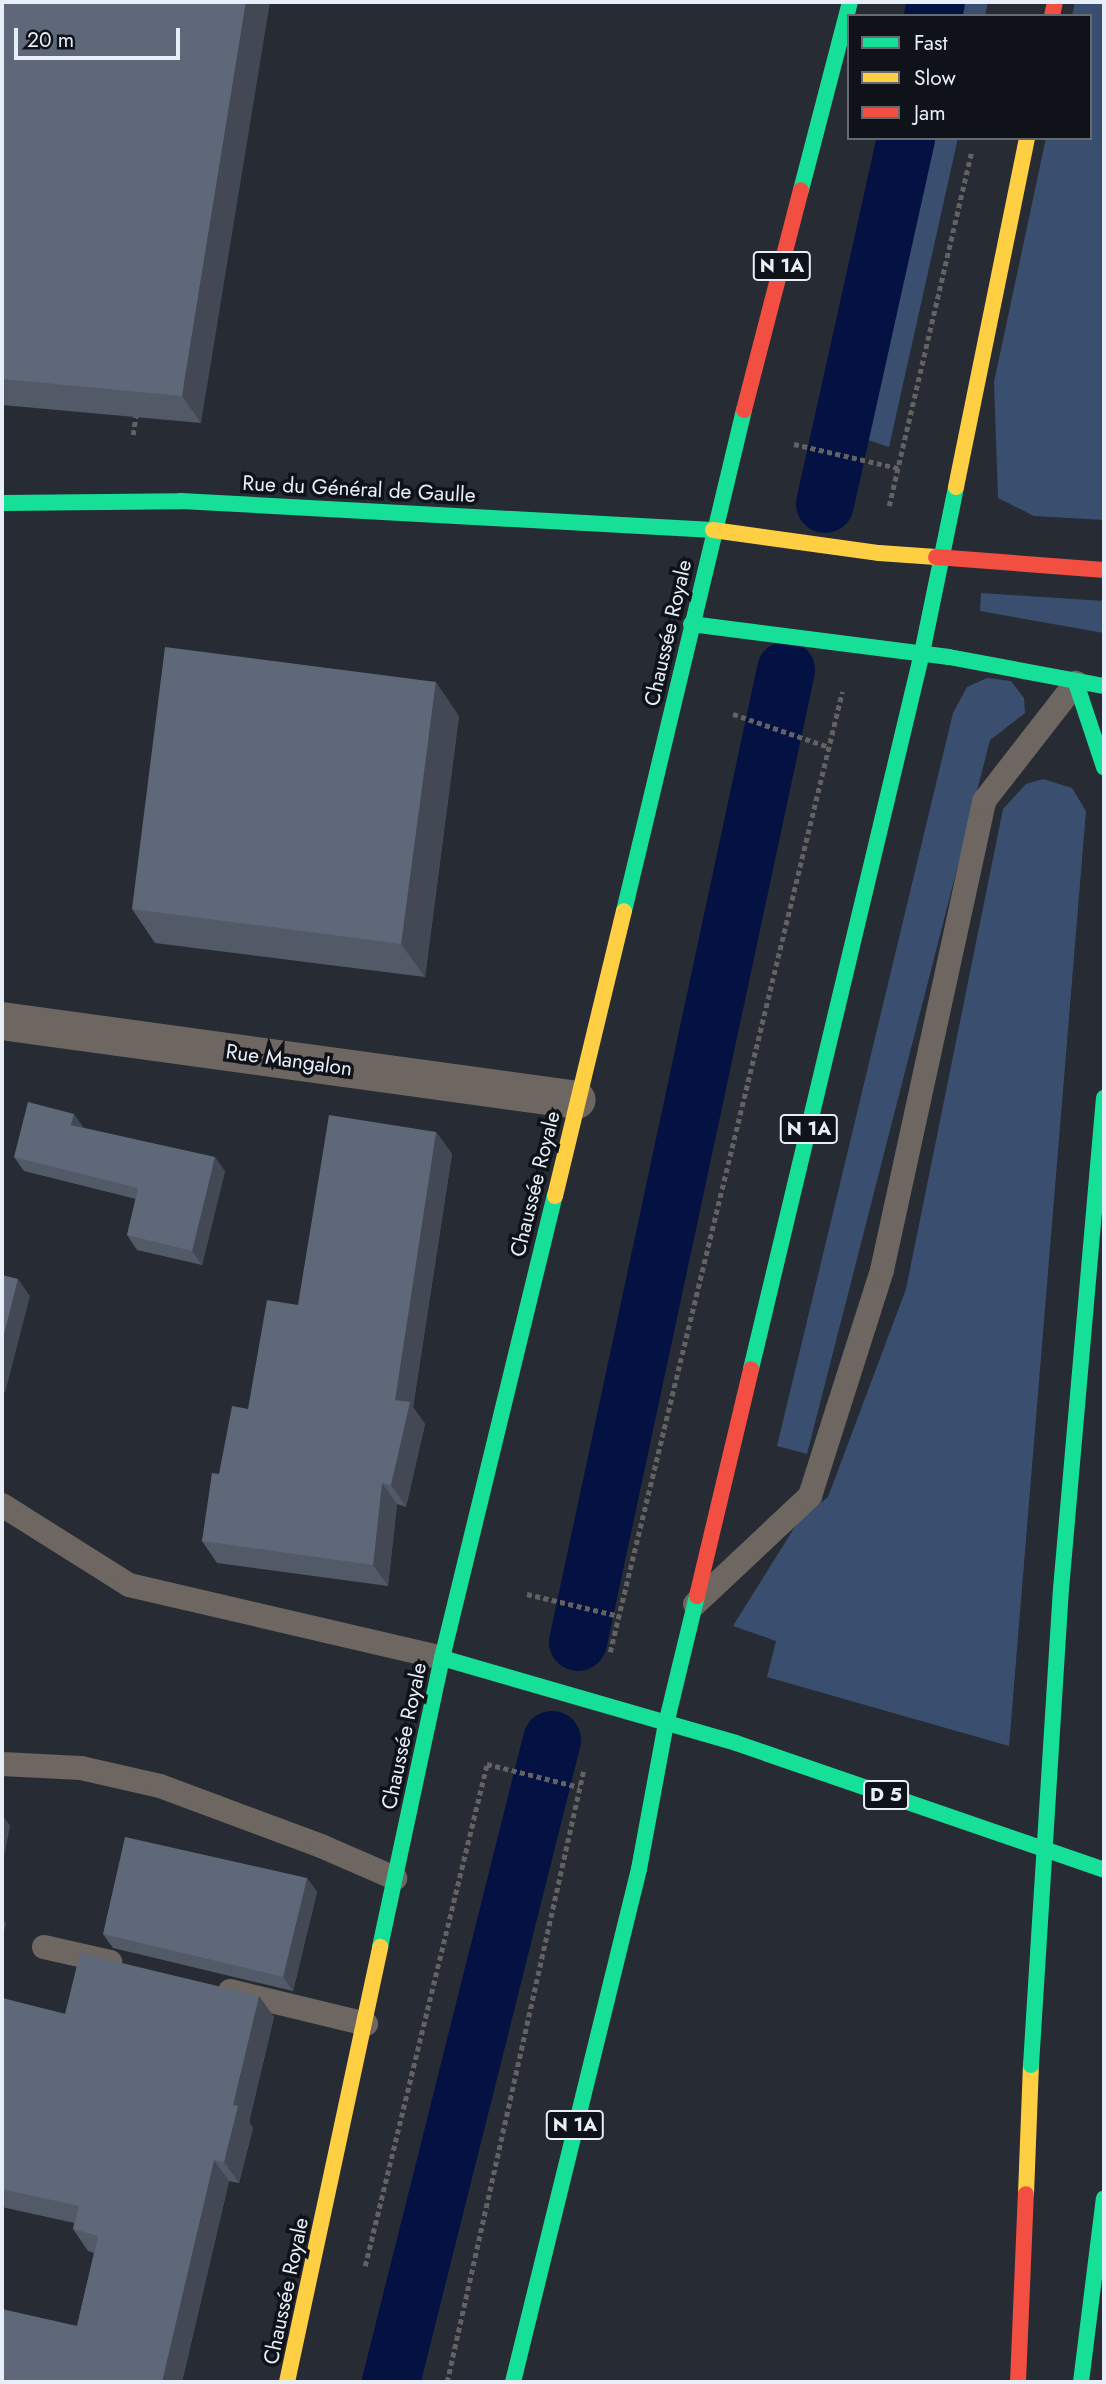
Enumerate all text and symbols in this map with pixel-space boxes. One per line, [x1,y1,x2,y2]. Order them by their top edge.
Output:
scale bar [18,14,184,58]
legend [847,14,1092,140]
text: 20 m [27,25,74,55]
text: Fast [914,28,947,58]
text: Slow [914,63,956,93]
text: Jam [914,98,946,128]
road number: N 1A [752,250,812,282]
street label: Rue du Général de Gaulle [242,470,476,508]
street label: Chaussée Royale [639,557,697,709]
street label: Rue Mangalon [224,1039,354,1081]
street label: Chaussée Royale [505,1109,565,1259]
road number: N 1A [779,1114,839,1144]
street label: Chaussée Royale [376,1660,432,1812]
road number: D 5 [862,1780,910,1811]
road number: N 1A [545,2110,605,2140]
street label: Chaussée Royale [258,2215,314,2367]

